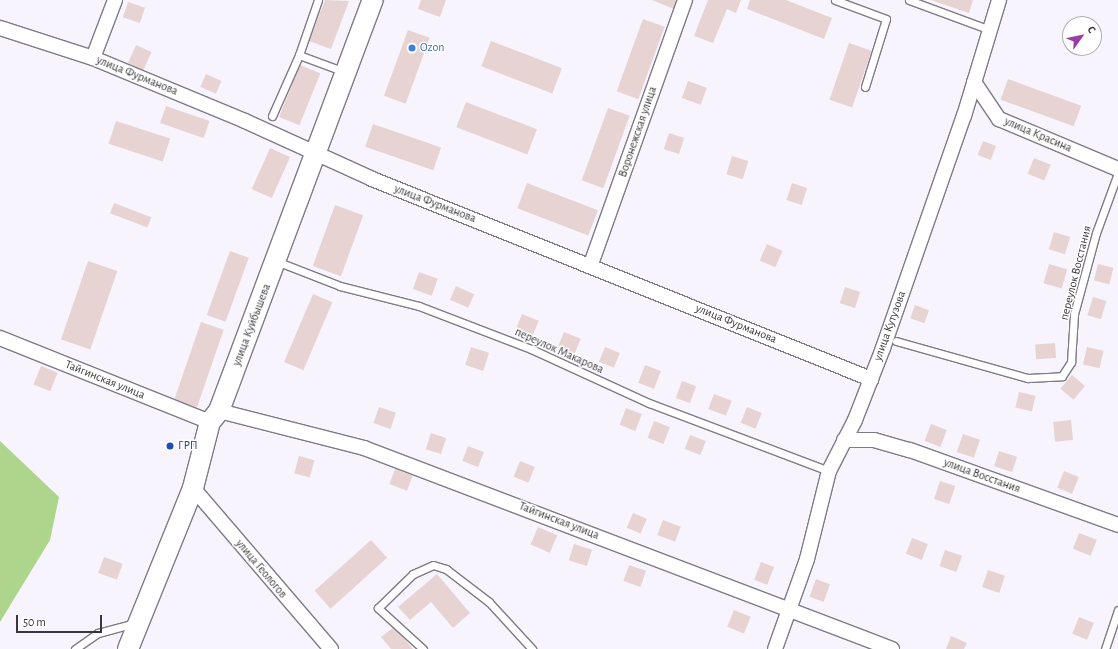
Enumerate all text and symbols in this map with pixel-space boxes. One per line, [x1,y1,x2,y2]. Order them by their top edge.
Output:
north arrow [1062,16,1102,56]
text: С [1085,24,1098,35]
place label: Ozon [420,41,444,55]
marker: Ozon [407,43,417,53]
street label: улица Фурманова [94,53,180,99]
street label: Воронежская улица [616,85,660,179]
street label: улица Красина [1002,114,1074,156]
street label: улица Фурманова [392,182,478,226]
street label: переулок Восстания [1057,224,1095,322]
street label: улица Куйбышева [230,282,274,368]
street label: улица Кутузова [871,289,909,363]
street label: улица Фурманова [693,301,779,347]
street label: переулок Макарова [512,325,606,377]
street label: Тайгинская улица [63,357,147,403]
place label: ГРП [178,439,198,453]
marker: ГРП [165,441,175,451]
street label: улица Восстания [942,455,1022,497]
street label: Тайгинская улица [517,499,601,543]
street label: улица Геологов [232,537,290,601]
scale bar [18,607,104,633]
text: 50 m [23,616,46,628]

